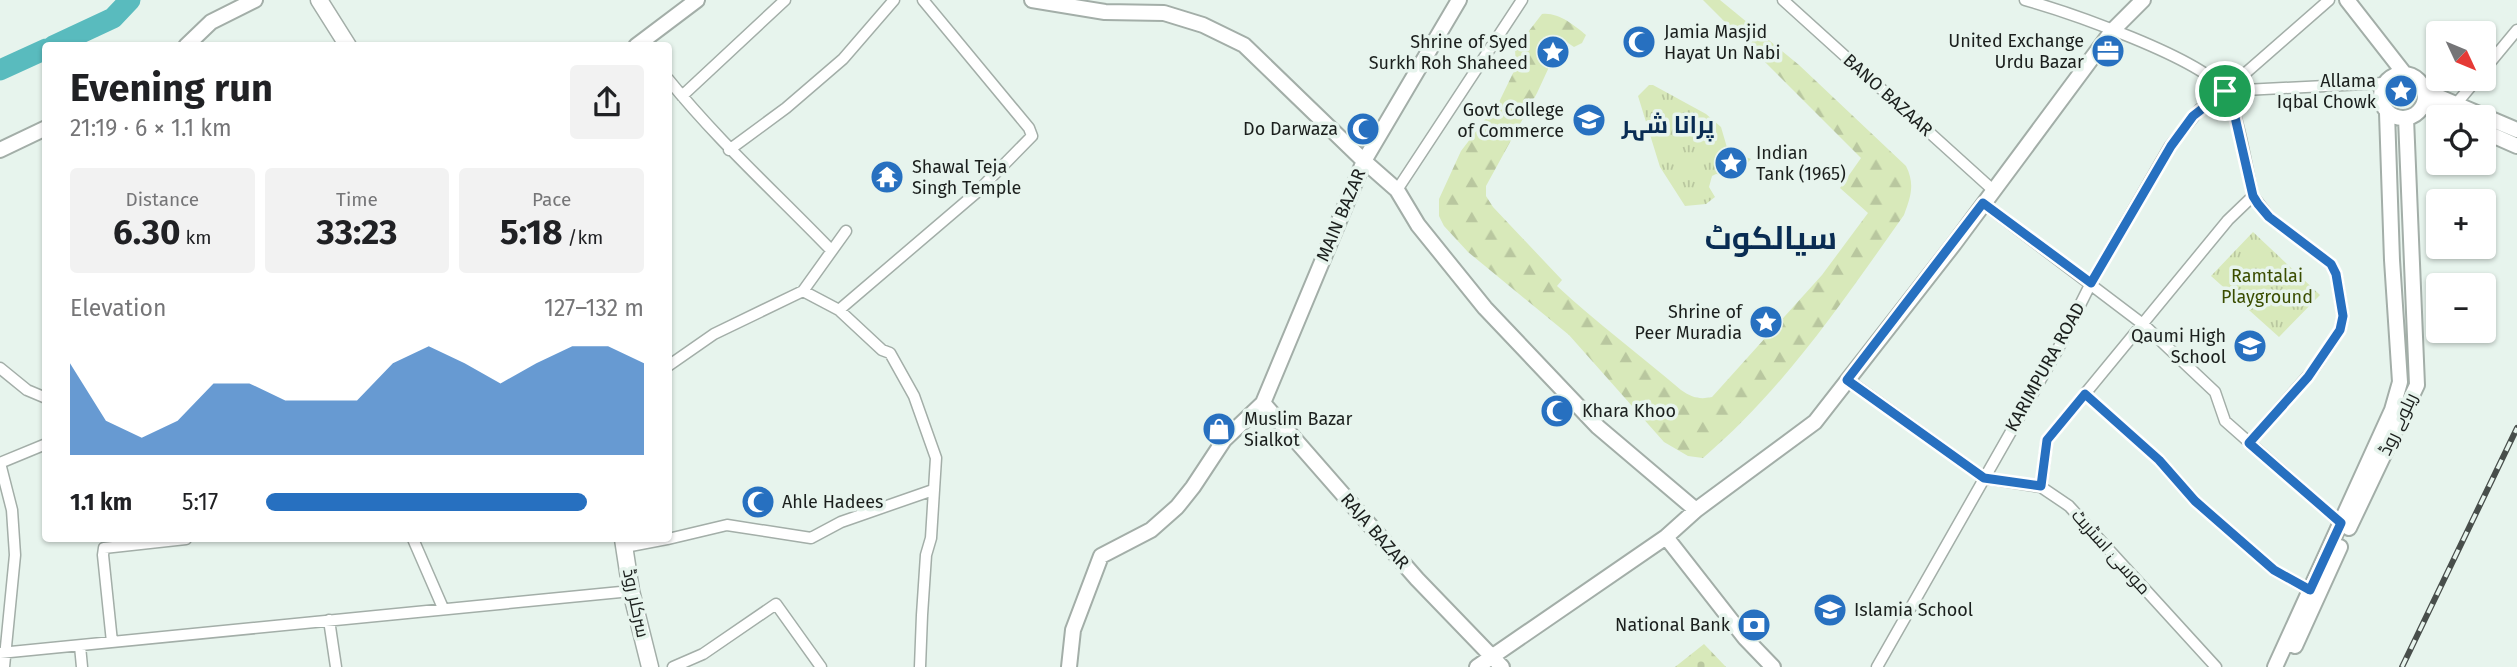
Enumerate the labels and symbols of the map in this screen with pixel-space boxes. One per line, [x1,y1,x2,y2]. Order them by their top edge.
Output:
place label: Jamia Masjid Hayat Un Nabi [1664,21,1780,64]
north arrow [2426,21,2496,91]
mosque icon: Jamia Masjid Hayat Un Nabi [1620,23,1658,61]
place label: United Exchange Urdu Bazar [1948,30,2084,73]
place label: Shrine of Syed Surkh Roh Shaheed [1369,31,1528,74]
office icon: United Exchange Urdu Bazar [2089,32,2127,70]
place icon: Shrine of Syed Surkh Roh Shaheed [1534,33,1572,71]
street label: BANO BAZAAR [1839,49,1937,141]
pin [2195,61,2255,121]
place label: Allama Iqbal Chowk [2277,70,2377,113]
place icon: Allama Iqbal Chowk [2382,72,2420,110]
place label: Govt College of Commerce [1457,99,1564,142]
school or university icon: Govt College of Commerce [1570,101,1608,139]
mosque icon: Do Darwaza [1344,110,1382,148]
district label: پرانا شہر [1621,111,1715,142]
place label: Do Darwaza [1243,118,1338,140]
place label: Indian Tank (1965) [1756,142,1846,185]
place icon: Indian Tank (1965) [1712,144,1750,182]
place label: Shawal Teja Singh Temple [912,156,1021,199]
temple icon: Shawal Teja Singh Temple [868,158,906,196]
street label: MAIN BAZAR [1312,165,1370,265]
district label: سیالکوٹ [1705,219,1837,257]
park label: Ramtalai Playground [2221,265,2313,308]
street label: KARIMPURA ROAD [2000,299,2090,435]
place label: Shrine of Peer Muradia [1635,301,1744,344]
place icon: Shrine of Peer Muradia [1747,303,1785,341]
place label: Qaumi High School [2131,325,2226,368]
school or university icon: Qaumi High School [2231,327,2269,365]
street label: ریلوے روڈ [2374,389,2422,459]
mosque icon: Khara Khoo [1538,392,1576,430]
place label: Khara Khoo [1582,400,1676,422]
place label: Muslim Bazar Sialkot [1244,408,1353,451]
shop icon: Muslim Bazar Sialkot [1200,410,1238,448]
mosque icon: Ahle Hadees [739,483,777,521]
street label: RAJA BAZAR [1336,488,1414,574]
place label: Ahle Hadees [782,491,883,513]
street label: موسیٰ اسٹریٹ [2067,505,2155,599]
street label: سرکلر روڈ [618,566,654,640]
school or university icon: Islamia School [1811,591,1849,629]
place label: Islamia School [1854,599,1973,621]
bank icon: National Bank [1735,606,1773,644]
place label: National Bank [1615,614,1731,636]

